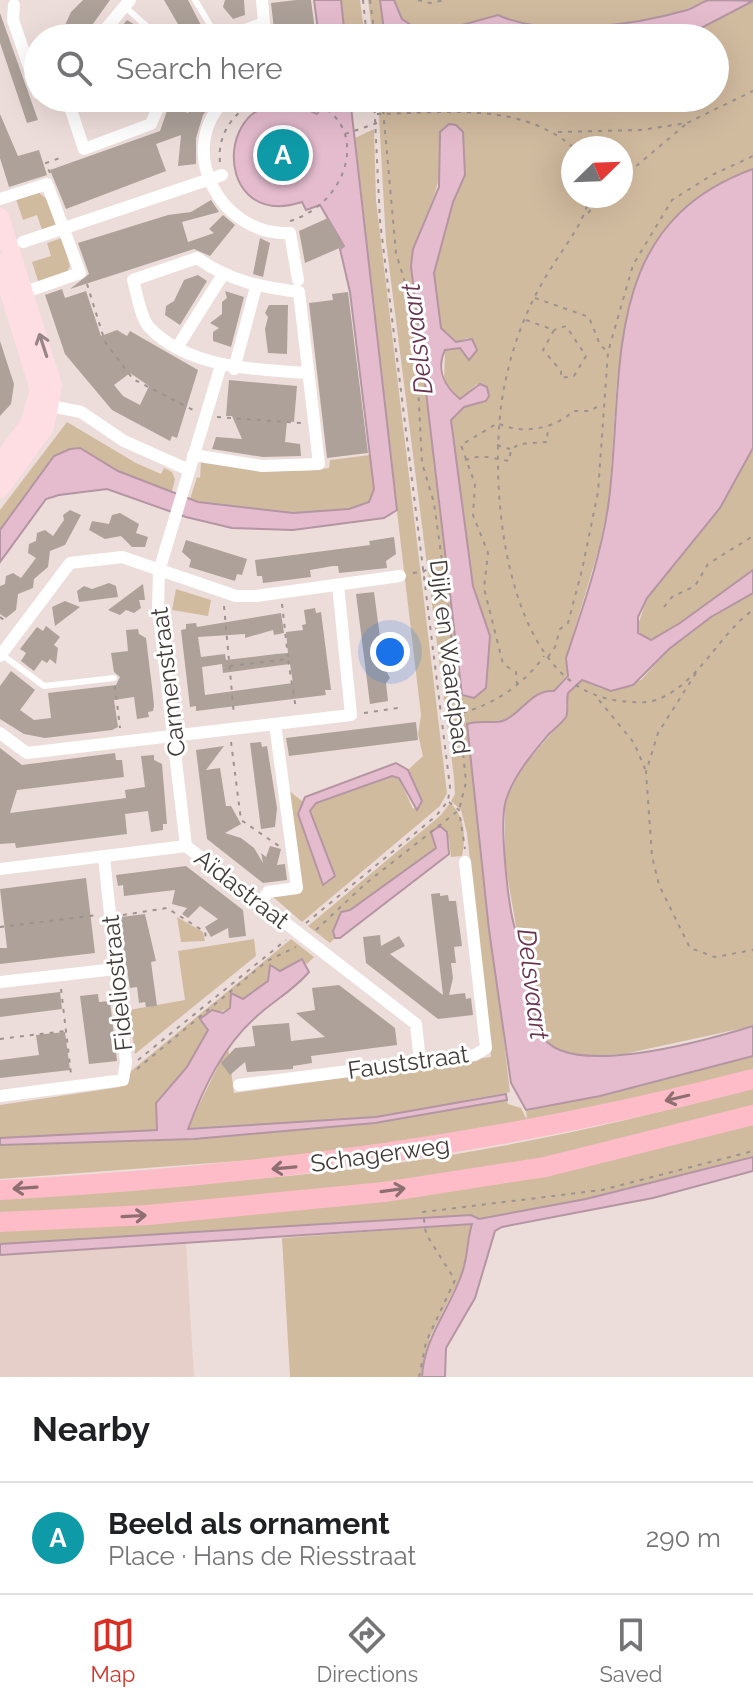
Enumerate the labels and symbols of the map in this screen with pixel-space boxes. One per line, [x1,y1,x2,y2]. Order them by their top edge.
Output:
pin: A [257,125,309,185]
north arrow [561,136,633,208]
water label: Delsvaart [395,281,439,396]
one-way arrow [35,332,50,358]
street label: Dijk en Waardpad [424,558,476,756]
street label: Carmenstraat [144,606,192,758]
your location [370,632,410,672]
street label: Aïdastraat [189,843,295,935]
street label: Fideliostraat [95,914,139,1052]
water label: Delsvaart [511,927,555,1042]
street label: Fauststraat [346,1039,470,1085]
one-way arrow [665,1091,691,1106]
street label: Schagerweg [309,1130,451,1178]
one-way arrow [271,1160,298,1175]
one-way arrow [12,1181,39,1196]
one-way arrow [379,1182,405,1197]
one-way arrow [120,1208,147,1223]

